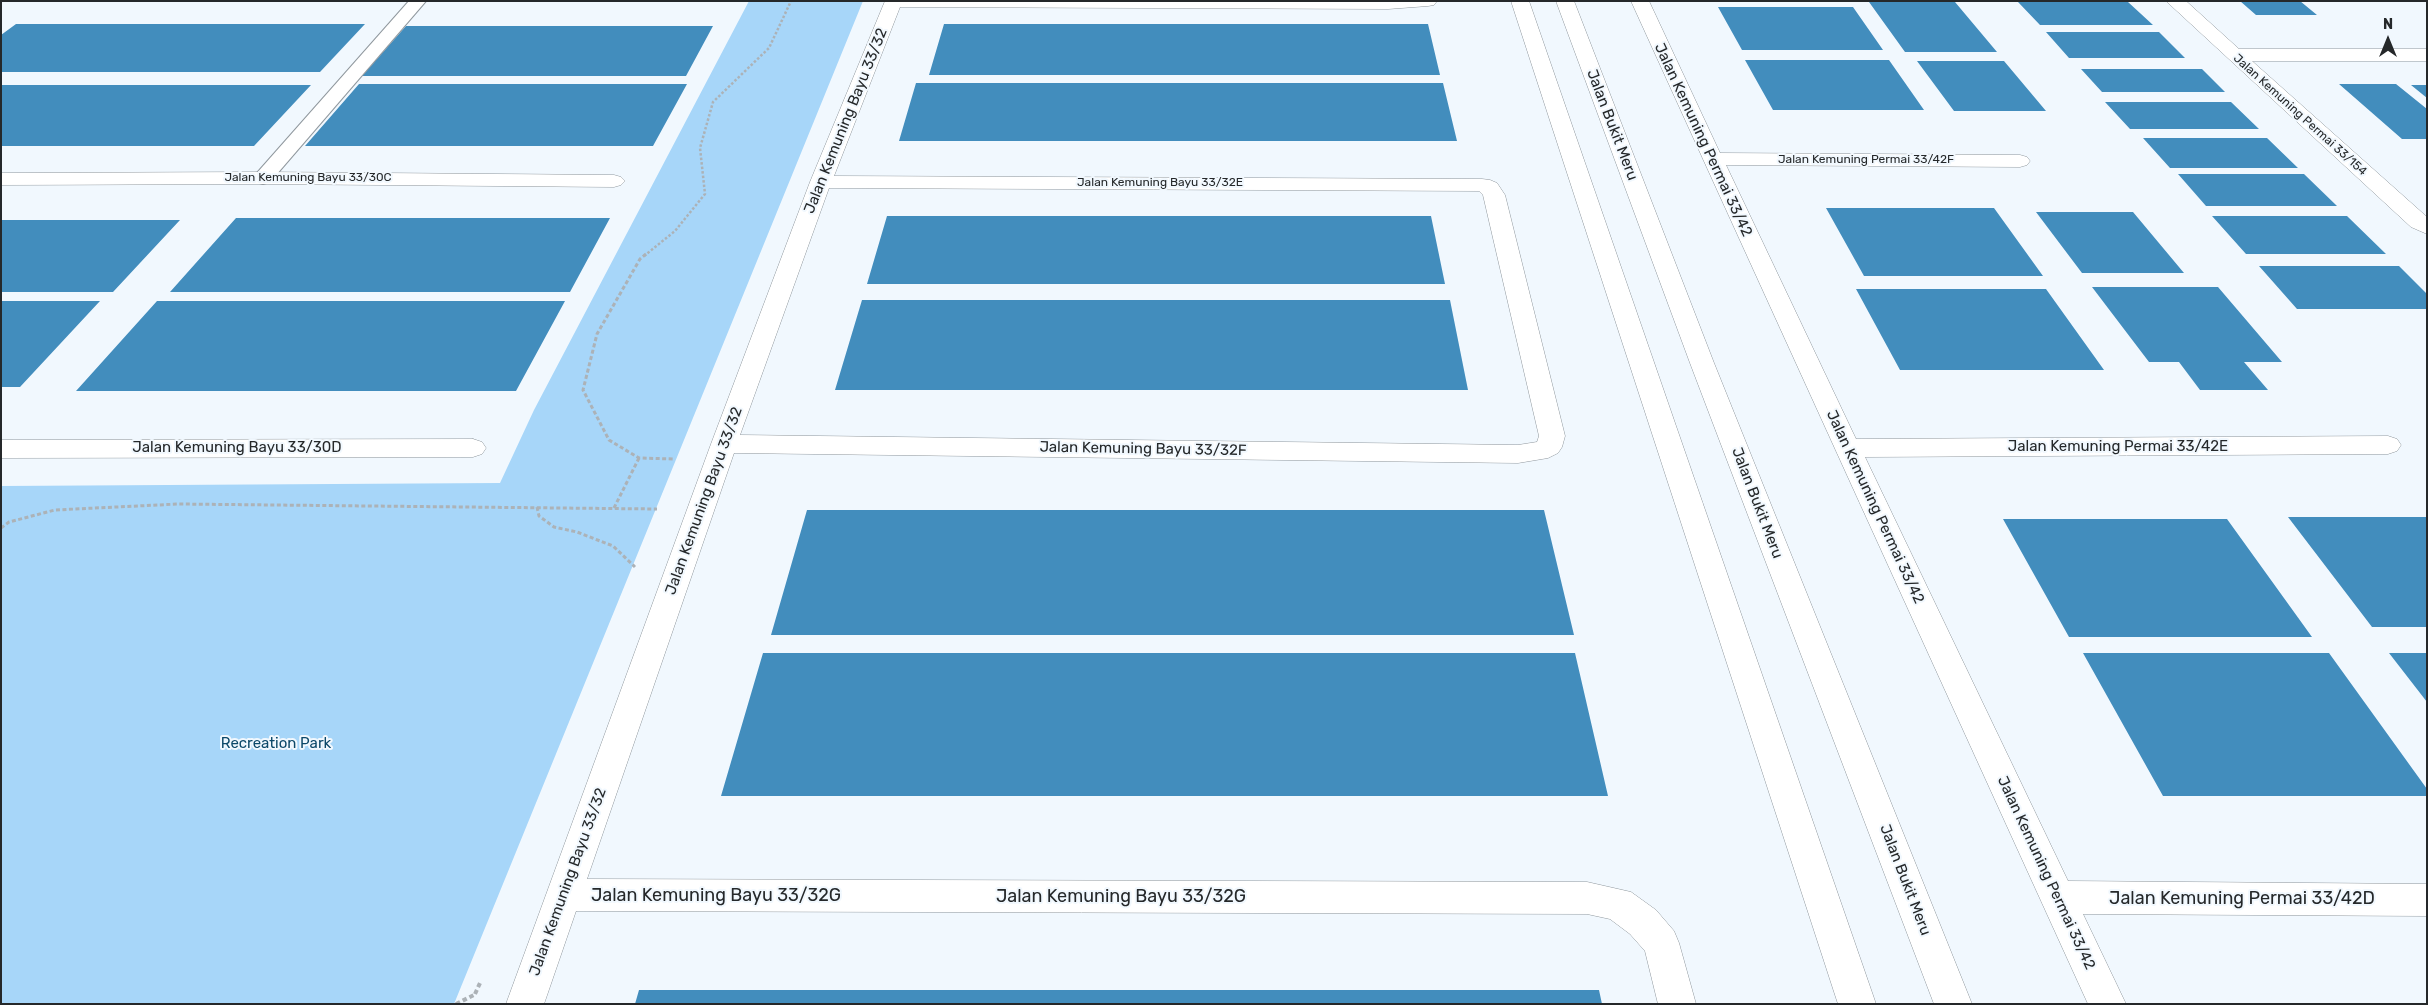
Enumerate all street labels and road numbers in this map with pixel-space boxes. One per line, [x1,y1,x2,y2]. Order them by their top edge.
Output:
street label: Jalan Kemuning Bayu 33/32 [801,26,891,216]
street label: Jalan Kemuning Permai 33/42 [1650,40,1756,240]
street label: Jalan Kemuning Permai 33/154 [2230,51,2370,179]
street label: Jalan Bukit Meru [1583,67,1641,183]
street label: Jalan Kemuning Permai 33/42F [1778,153,1954,167]
street label: Jalan Kemuning Bayu 33/30C [224,171,392,185]
street label: Jalan Kemuning Bayu 33/32E [1077,176,1243,190]
street label: Jalan Kemuning Bayu 33/32 [662,405,746,597]
street label: Jalan Kemuning Permai 33/42 [1822,407,1928,607]
street label: Jalan Kemuning Bayu 33/32F [1039,438,1247,460]
street label: Jalan Kemuning Permai 33/42E [2008,438,2228,456]
street label: Jalan Kemuning Bayu 33/30D [132,439,342,457]
street label: Jalan Bukit Meru [1728,445,1786,561]
street label: Jalan Kemuning Permai 33/42 [1993,773,2099,973]
street label: Jalan Kemuning Bayu 33/32 [526,786,610,978]
street label: Jalan Bukit Meru [1876,822,1934,938]
street label: Jalan Kemuning Bayu 33/32G [591,885,841,907]
street label: Jalan Kemuning Bayu 33/32G [996,886,1246,908]
street label: Jalan Kemuning Permai 33/42D [2109,888,2375,910]

